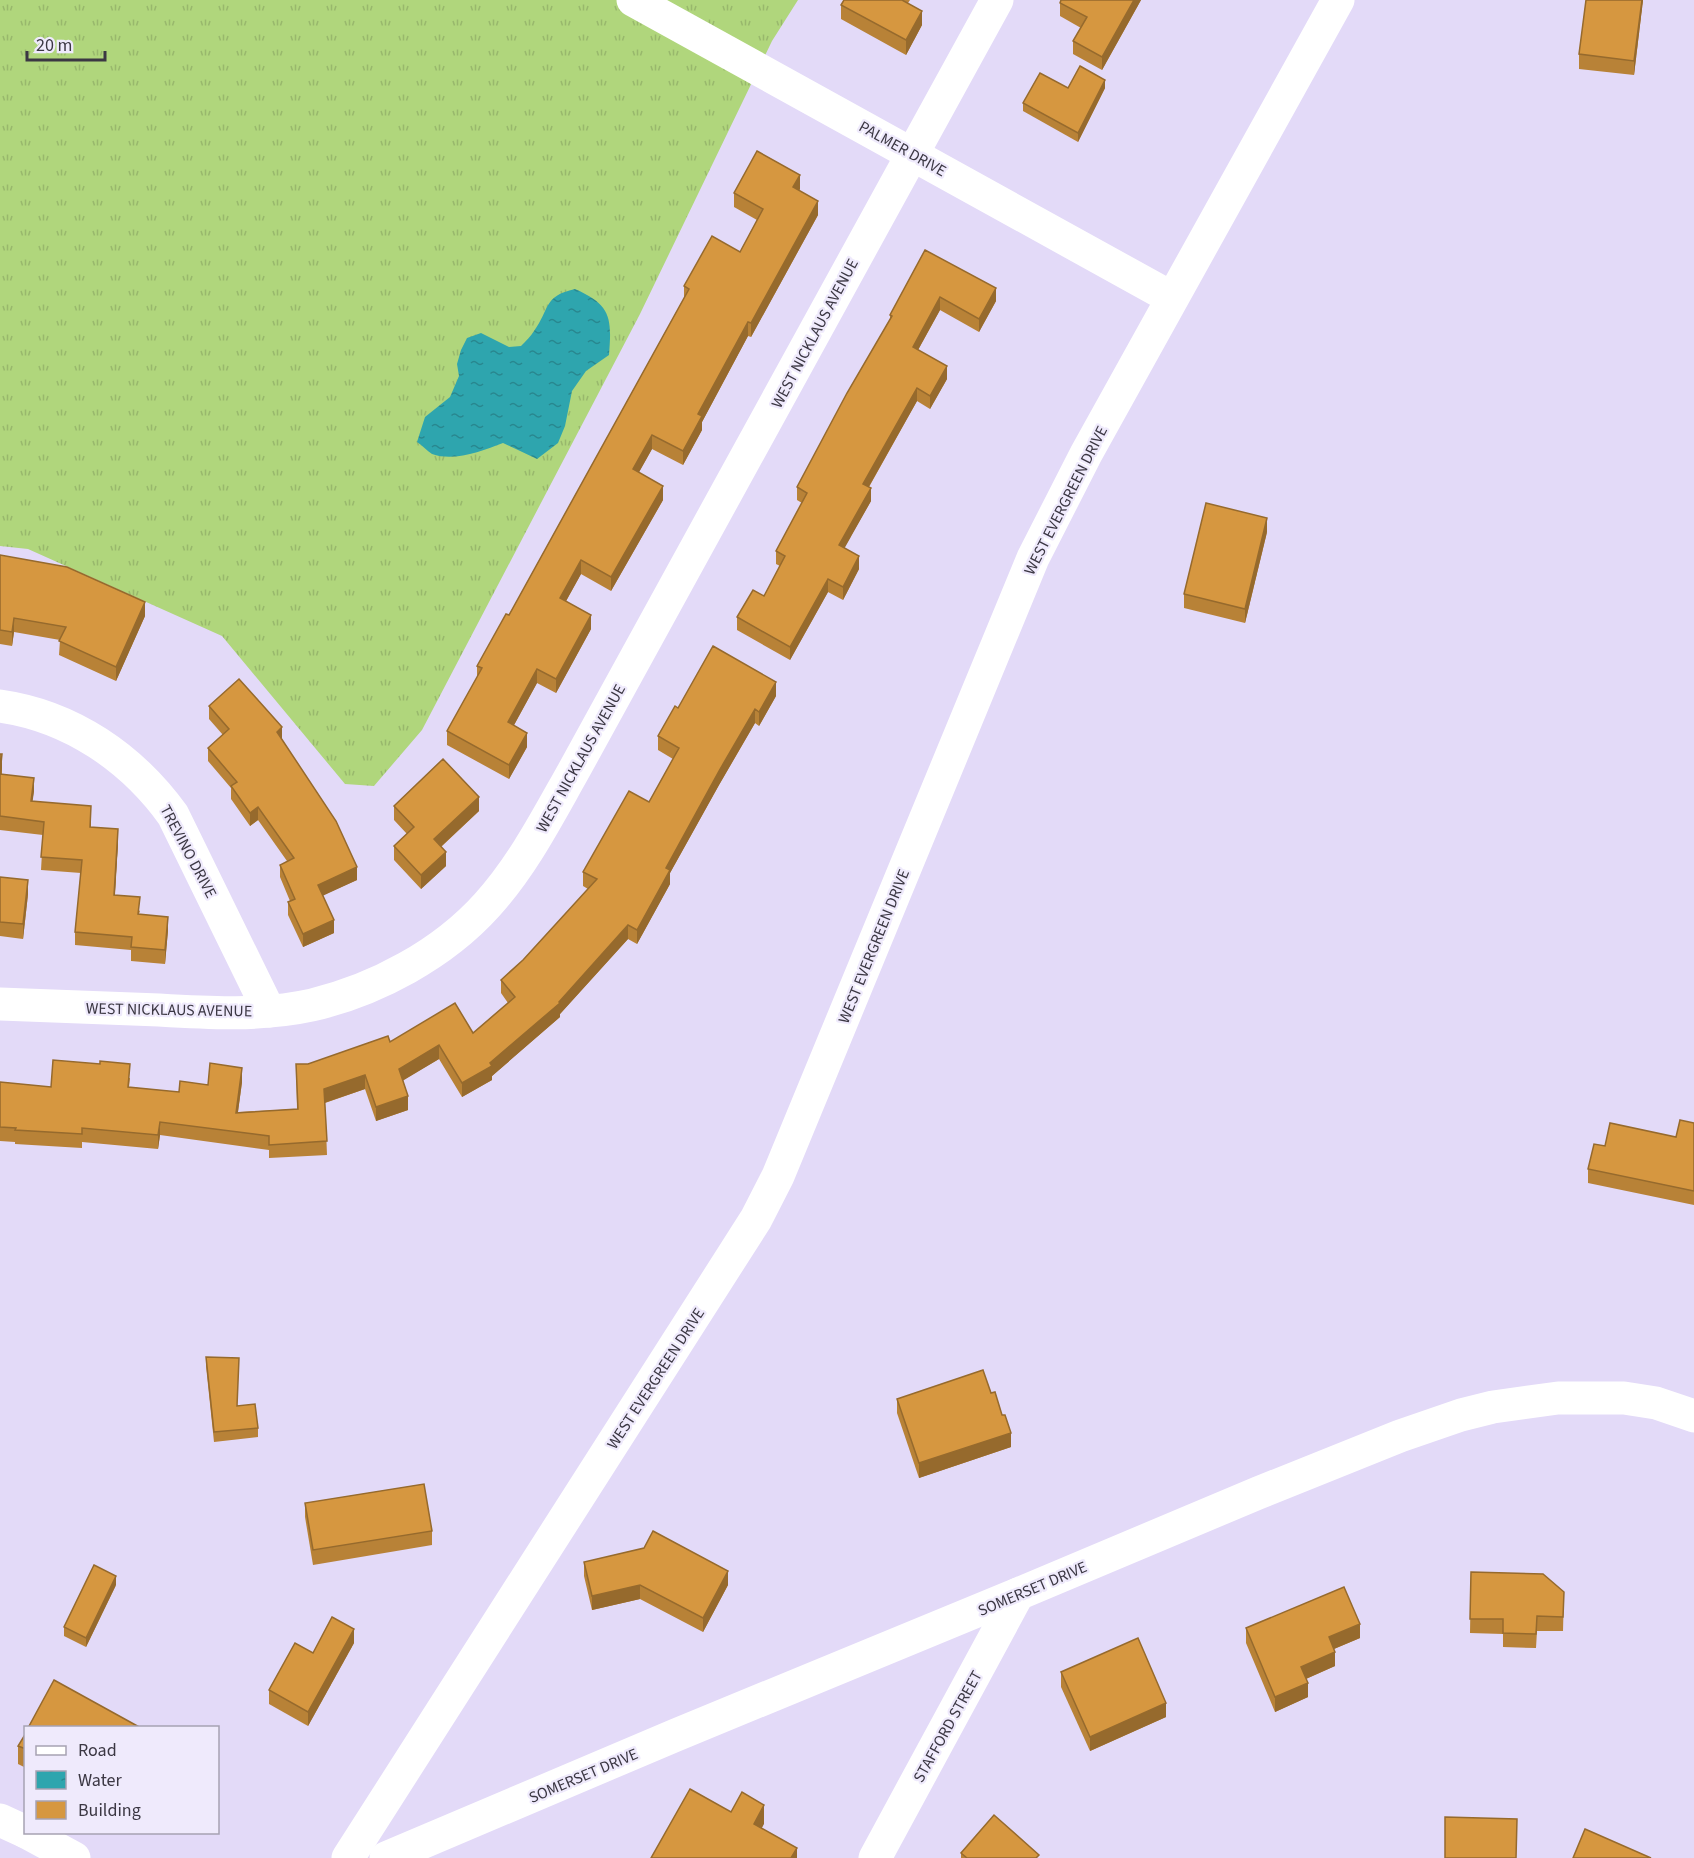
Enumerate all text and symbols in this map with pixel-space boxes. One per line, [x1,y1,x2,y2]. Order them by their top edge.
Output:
scale bar [27,24,105,62]
text: 20 m [36,33,72,58]
street label: PALMER DRIVE [855,116,950,182]
street label: WEST NICKLAUS AVENUE [766,255,864,412]
street label: WEST EVERGREEN DRIVE [1019,422,1113,579]
street label: WEST NICKLAUS AVENUE [531,680,631,837]
street label: TREVINO DRIVE [154,801,222,902]
street label: WEST EVERGREEN DRIVE [833,866,915,1027]
street label: WEST NICKLAUS AVENUE [86,998,252,1022]
street label: WEST EVERGREEN DRIVE [602,1304,710,1453]
street label: SOMERSET DRIVE [974,1556,1090,1622]
street label: STAFFORD STREET [908,1666,988,1786]
legend [24,1726,219,1834]
text: Road [78,1738,117,1763]
street label: SOMERSET DRIVE [525,1743,641,1809]
text: Water [78,1768,122,1793]
text: Building [78,1798,141,1823]

